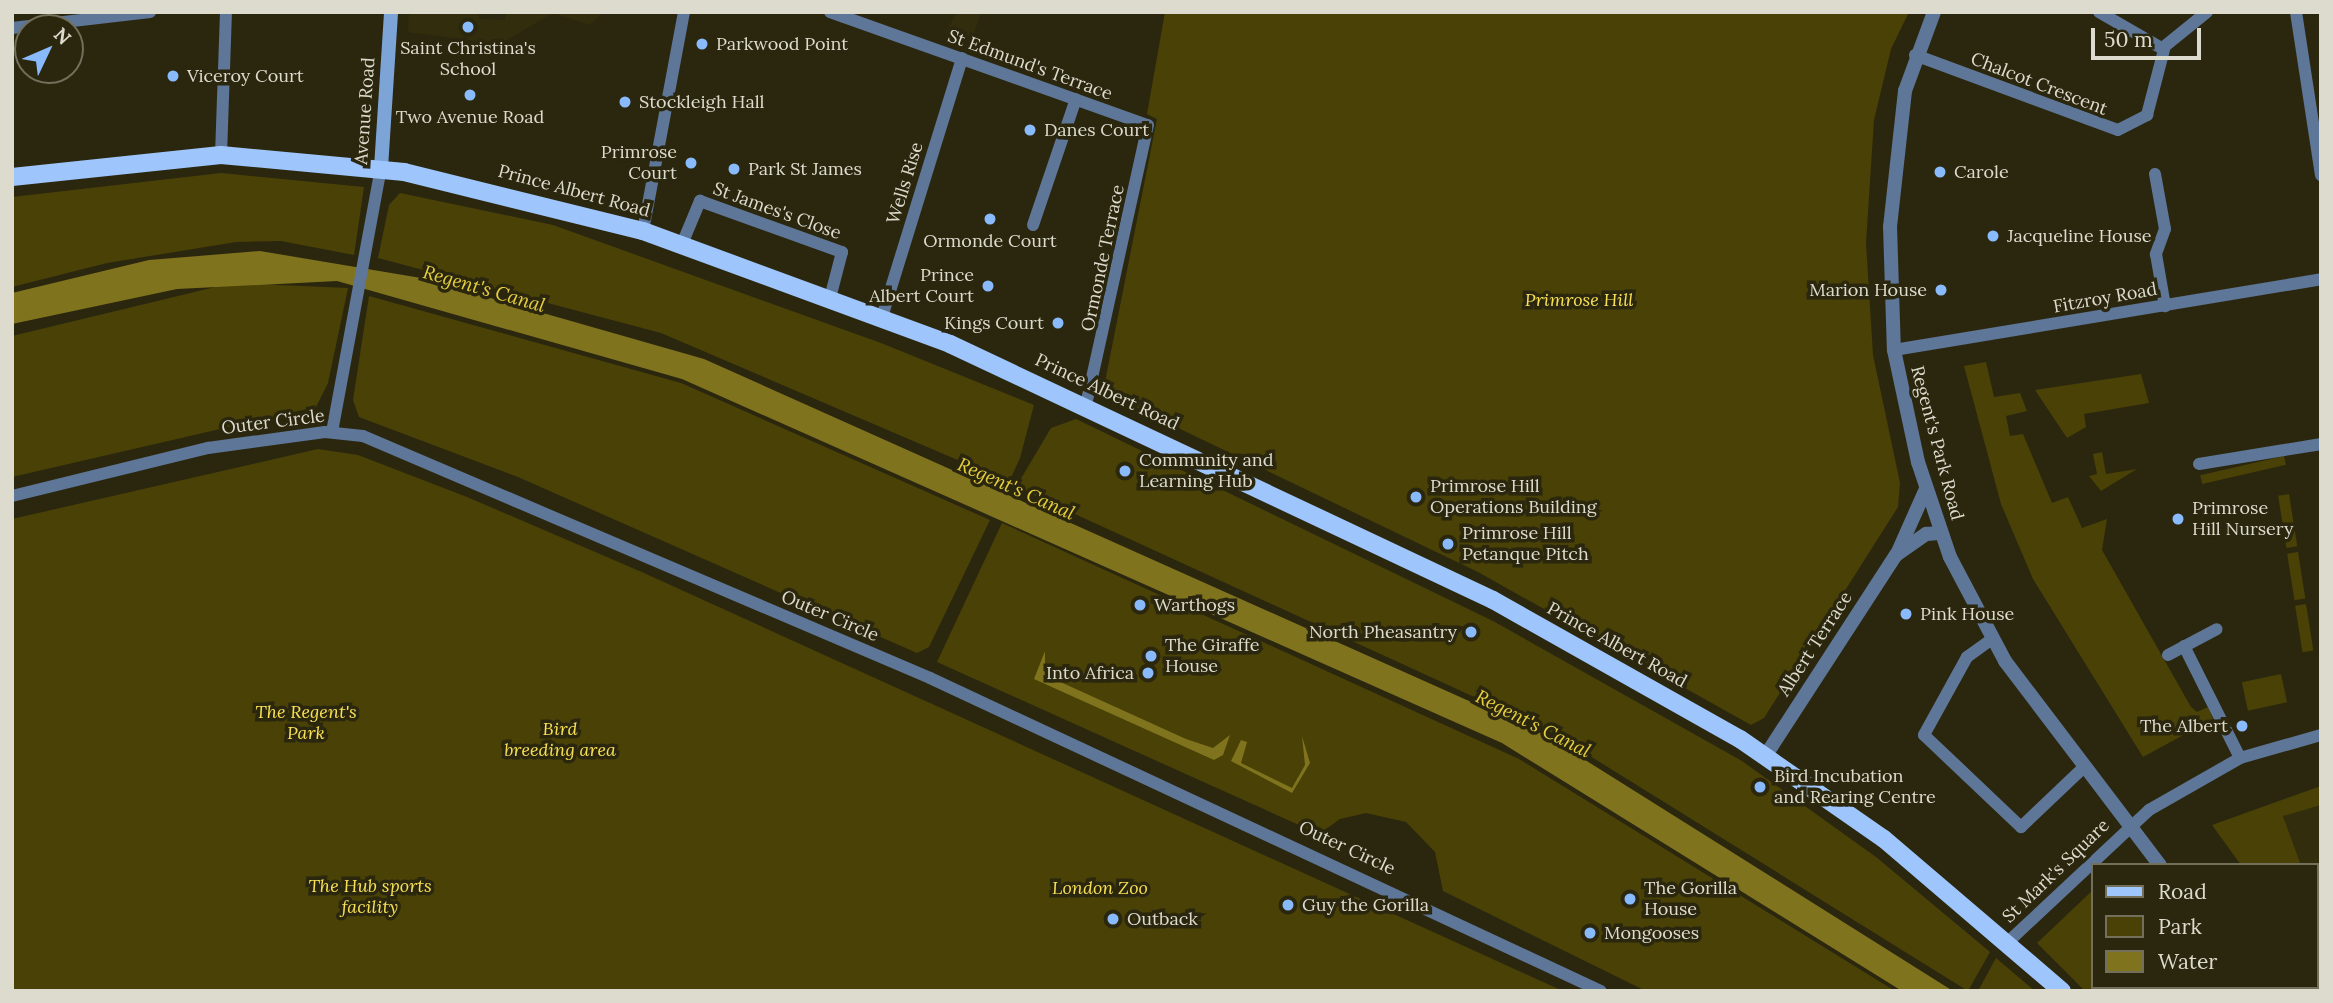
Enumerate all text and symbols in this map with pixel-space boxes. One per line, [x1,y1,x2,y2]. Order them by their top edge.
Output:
north arrow [14,14,84,84]
scale bar [2095,14,2205,58]
marker: Saint Christina's School [460,19,476,35]
text: N [49,22,76,49]
street label: St Edmund's Terrace [945,25,1115,105]
text: 50 m [2104,26,2153,53]
place label: Parkwood Point [716,33,848,55]
marker: Parkwood Point [694,36,710,52]
place label: Saint Christina's School [400,38,536,80]
street label: Chalcot Crescent [1968,48,2110,120]
street label: Avenue Road [350,57,380,165]
place label: Viceroy Court [187,65,304,87]
marker: Viceroy Court [165,68,181,84]
marker: Two Avenue Road [462,87,478,103]
place label: Stockleigh Hall [639,91,764,113]
marker: Stockleigh Hall [617,94,633,110]
place label: Two Avenue Road [396,106,544,128]
place label: Danes Court [1044,119,1149,141]
marker: Danes Court [1022,122,1038,138]
street label: Wells Rise [882,140,928,226]
place label: Primrose Court [601,142,677,184]
marker: Primrose Court [683,155,699,171]
place label: Park St James [748,158,862,180]
street label: Prince Albert Road [496,160,652,222]
marker: Park St James [726,161,742,177]
place label: Carole [1954,161,2009,183]
marker: Carole [1932,164,1948,180]
street label: St James's Close [710,178,844,244]
street label: Ormonde Terrace [1077,183,1129,333]
marker: Ormonde Court [982,211,998,227]
place label: Jacqueline House [2007,225,2151,247]
marker: Jacqueline House [1985,228,2001,244]
place label: Ormonde Court [923,230,1057,252]
water label: Regent's Canal [420,261,548,317]
place label: Prince Albert Court [869,265,974,308]
marker: Prince Albert Court [980,278,996,294]
street label: Fitzroy Road [2051,278,2159,318]
place label: Marion House [1809,279,1927,301]
marker: Marion House [1933,282,1949,298]
park label: Primrose Hill [1525,289,1633,311]
place label: Kings Court [944,312,1044,334]
marker: Kings Court [1050,315,1066,331]
street label: Prince Albert Road [1032,349,1182,435]
street label: Regent's Park Road [1906,363,1968,523]
street label: Outer Circle [220,405,326,439]
place label: Community and Learning Hub [1139,450,1274,492]
water label: Regent's Canal [954,453,1078,525]
marker: Community and Learning Hub [1117,463,1133,479]
place label: Primrose Hill Operations Building [1430,476,1597,518]
marker: Primrose Hill Operations Building [1408,489,1424,505]
place label: Primrose Hill Nursery [2192,498,2293,540]
marker: Primrose Hill Nursery [2170,511,2186,527]
place label: Primrose Hill Petanque Pitch [1462,523,1589,566]
marker: Primrose Hill Petanque Pitch [1440,536,1456,552]
street label: Outer Circle [778,586,882,646]
street label: Albert Terrace [1773,588,1857,700]
place label: Warthogs [1154,594,1235,616]
marker: Warthogs [1132,597,1148,613]
street label: Prince Albert Road [1543,598,1691,692]
place label: Pink House [1920,603,2014,625]
marker: Pink House [1898,606,1914,622]
place label: North Pheasantry [1309,621,1457,643]
marker: North Pheasantry [1463,624,1479,640]
place label: The Giraffe House [1165,635,1260,678]
marker: The Giraffe House [1143,648,1159,664]
place label: Into Africa [1046,662,1134,684]
marker: Into Africa [1140,665,1156,681]
water label: Regent's Canal [1472,685,1594,763]
park label: The Regent's Park [255,702,357,744]
place label: The Albert [2140,715,2228,737]
marker: The Albert [2234,718,2250,734]
park label: Bird breeding area [504,719,616,762]
place label: Bird Incubation and Rearing Centre [1774,766,1936,808]
marker: Bird Incubation and Rearing Centre [1752,779,1768,795]
street label: St Mark's Square [1998,815,2114,927]
street label: Outer Circle [1295,816,1399,880]
legend [2092,863,2319,989]
park label: The Hub sports facility [308,876,432,918]
park label: London Zoo [1052,877,1148,899]
place label: The Gorilla House [1644,878,1737,920]
text: Road [2158,878,2207,905]
marker: The Gorilla House [1622,891,1638,907]
place label: Guy the Gorilla [1302,894,1429,916]
marker: Guy the Gorilla [1280,897,1296,913]
place label: Outback [1127,908,1198,930]
marker: Outback [1105,911,1121,927]
text: Park [2158,913,2202,940]
place label: Mongooses [1604,922,1699,944]
marker: Mongooses [1582,925,1598,941]
text: Water [2158,948,2217,975]

